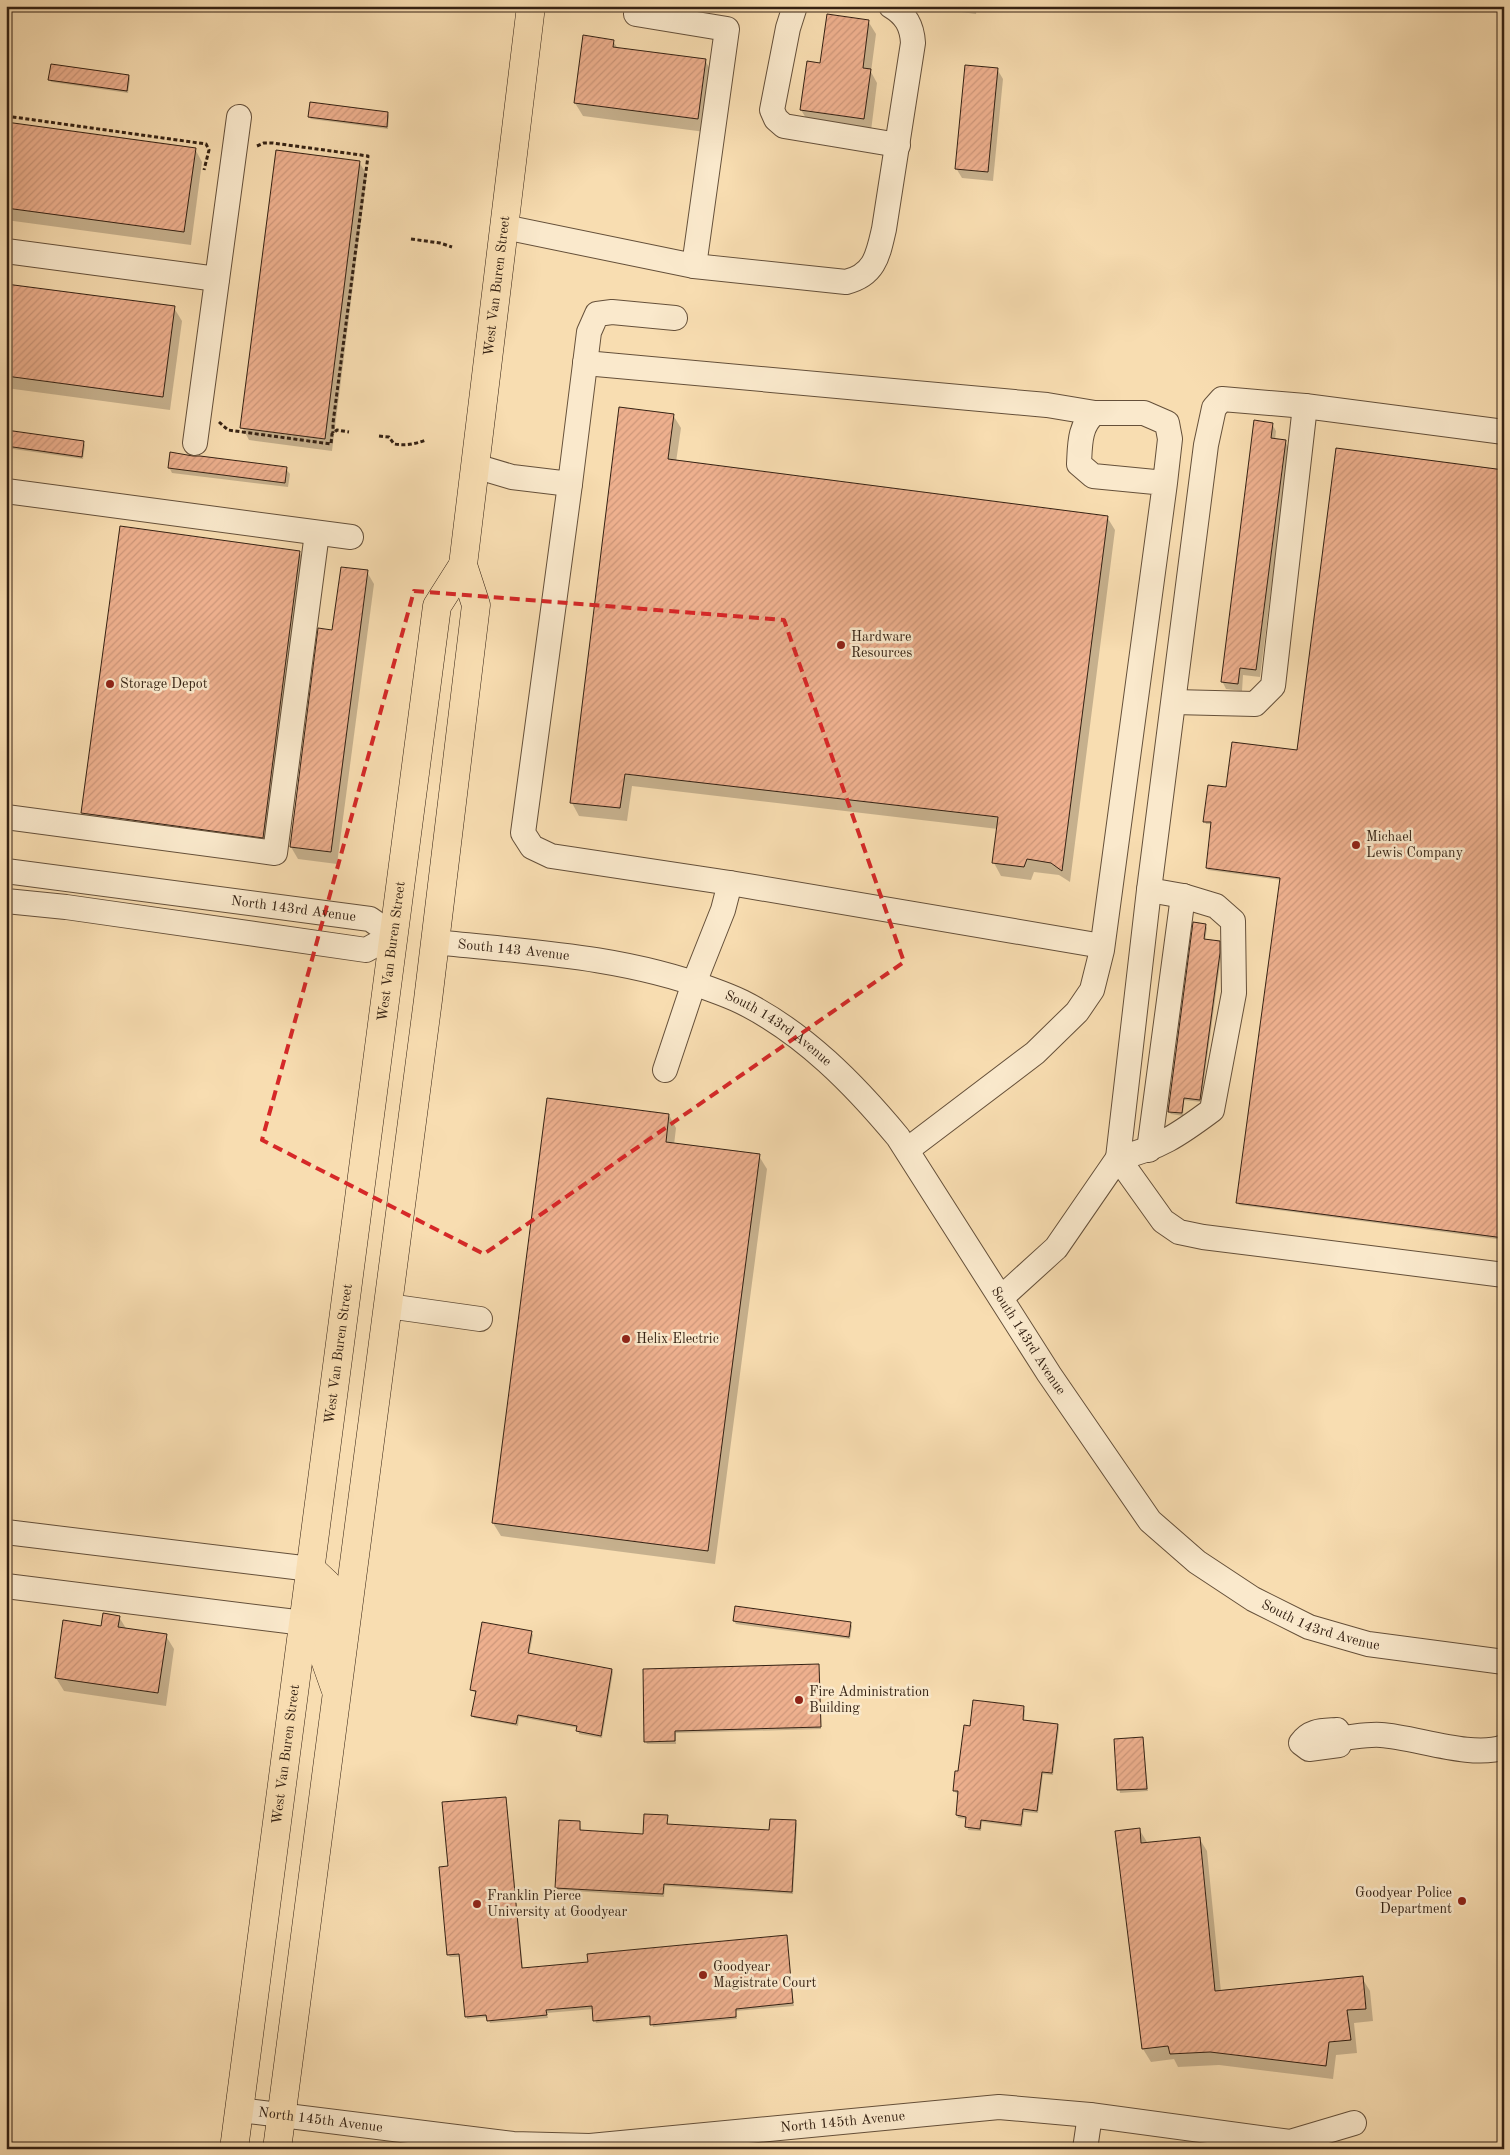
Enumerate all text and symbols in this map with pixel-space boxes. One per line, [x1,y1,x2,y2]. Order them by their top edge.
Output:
street label: West Van Buren Street [481,215,512,357]
place label: Hardware Resources [851,630,912,660]
marker: Hardware Resources [835,639,847,651]
place label: Storage Depot [120,677,208,691]
marker: Storage Depot [104,678,116,690]
place label: Michael Lewis Company [1366,830,1464,860]
marker: Michael Lewis Company [1350,839,1362,851]
street label: West Van Buren Street [375,880,408,1022]
street label: North 143rd Avenue [230,894,357,924]
street label: South 143 Avenue [457,937,570,963]
street label: South 143rd Avenue [723,988,834,1069]
street label: West Van Buren Street [322,1283,355,1425]
street label: South 143rd Avenue [988,1284,1068,1397]
place label: Helix Electric [636,1332,719,1346]
marker: Helix Electric [620,1333,632,1345]
street label: South 143rd Avenue [1259,1597,1381,1652]
street label: West Van Buren Street [270,1683,302,1825]
place label: Fire Administration Building [809,1685,930,1715]
marker: Fire Administration Building [793,1694,805,1706]
place label: Goodyear Police Department [1355,1886,1452,1916]
place label: Franklin Pierce University at Goodyear [487,1889,627,1919]
marker: Goodyear Police Department [1456,1895,1468,1907]
marker: Franklin Pierce University at Goodyear [471,1898,483,1910]
place label: Goodyear Magistrate Court [713,1960,816,1990]
marker: Goodyear Magistrate Court [697,1969,709,1981]
street label: North 145th Avenue [257,2105,383,2135]
street label: North 145th Avenue [780,2109,906,2135]

